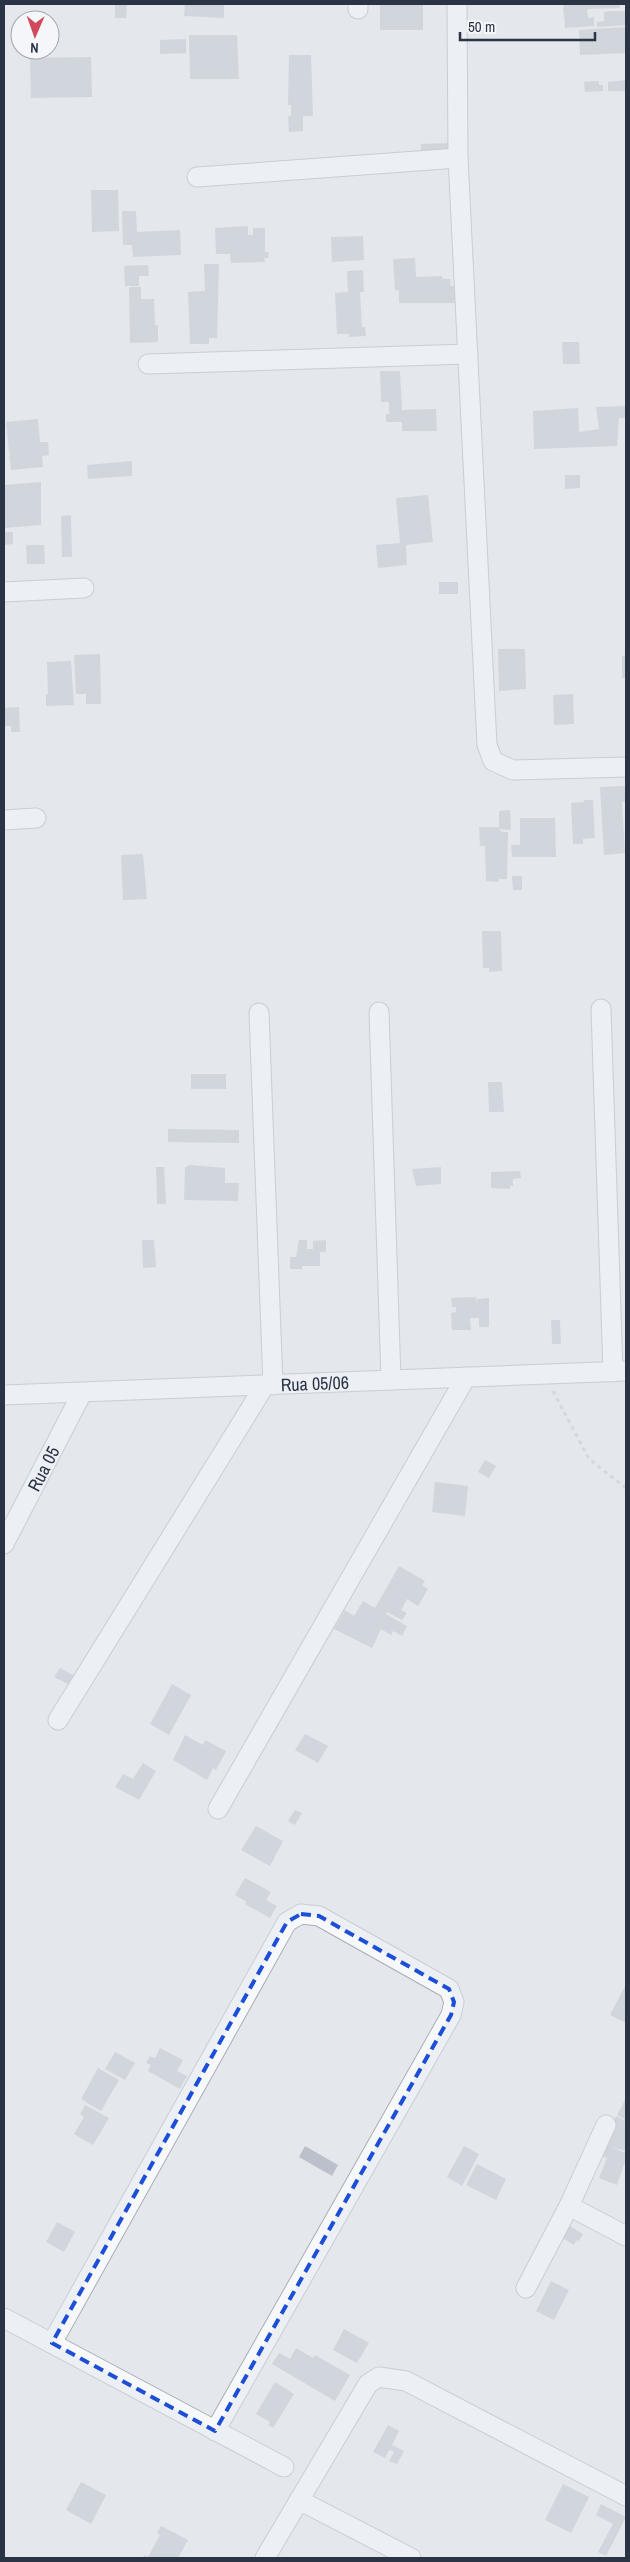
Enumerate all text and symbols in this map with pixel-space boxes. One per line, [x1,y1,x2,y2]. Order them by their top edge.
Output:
north arrow [10,10,60,60]
scale bar [460,10,595,42]
text: 50 m [468,16,495,37]
text: N [30,39,39,57]
street label: Rua 05/06 [280,1369,349,1397]
street label: Rua 05 [21,1442,65,1495]

